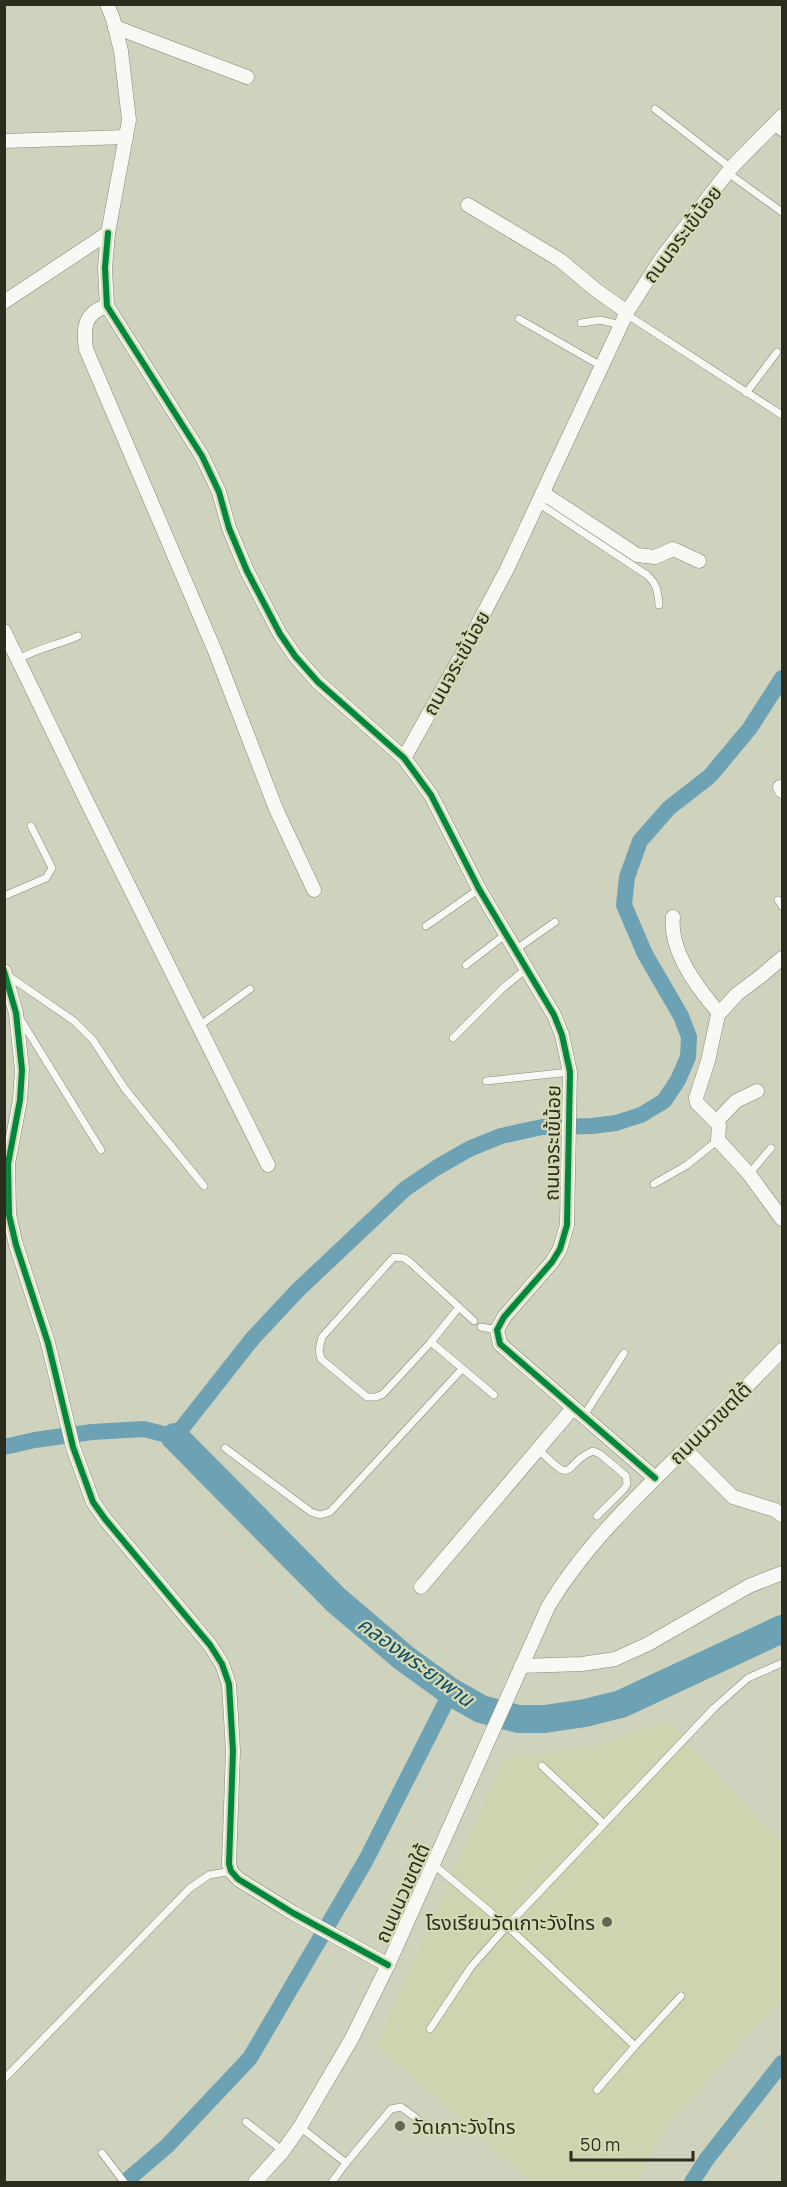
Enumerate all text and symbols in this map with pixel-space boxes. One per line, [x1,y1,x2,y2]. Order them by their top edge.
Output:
street label: ถนนจระเข้น้อย [636,180,728,288]
street label: ถนนจระเข้น้อย [416,606,496,720]
street label: ถนนจระเข้น้อย [537,1085,567,1201]
street label: ถนนนวเขตใต้ [663,1376,757,1470]
water label: คลองพระยาพาน [352,1609,481,1713]
street label: ถนนนวเขตใต้ [368,1839,436,1947]
place label: โรงเรียนวัดเกาะวังไทร [425,1909,595,1936]
marker: โรงเรียนวัดเกาะวังไทร [600,1915,614,1929]
place label: วัดเกาะวังไทร [412,2113,516,2140]
marker: วัดเกาะวังไทร [393,2119,407,2133]
scale bar [571,2124,692,2162]
text: 50 m [580,2132,620,2156]

